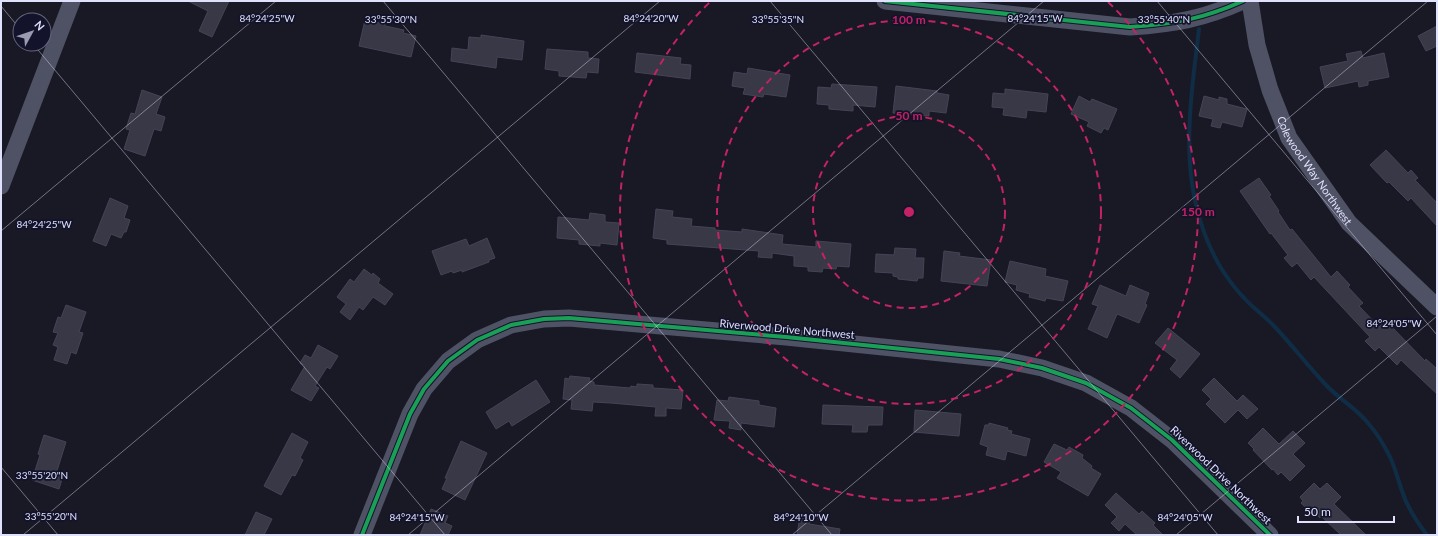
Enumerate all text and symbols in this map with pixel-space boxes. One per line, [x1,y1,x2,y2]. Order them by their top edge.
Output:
north arrow [12,12,52,52]
text: 84°24'25"W [239,12,295,24]
text: 84°24'20"W [623,12,679,24]
text: 100 m [892,12,926,27]
text: 84°24'15"W [1007,12,1063,24]
text: 33°55'30"N [365,13,417,25]
text: 33°55'35"N [752,13,804,25]
text: 33°55'40"N [1138,13,1190,25]
text: N [32,18,48,33]
text: 50 m [896,108,922,123]
street label: Colewood Way Northwest [1275,114,1355,227]
text: 150 m [1181,204,1215,219]
centre of rings [902,205,916,219]
text: 84°24'25"W [16,218,72,230]
street label: Riverwood Drive Northwest [719,316,855,341]
text: 84°24'05"W [1366,317,1422,329]
street label: Riverwood Drive Northwest [1168,423,1275,526]
text: 33°55'20"N [16,469,68,481]
scale bar [1298,498,1394,524]
text: 50 m [1304,504,1331,519]
text: 33°55'20"N [25,510,77,522]
text: 84°24'15"W [389,511,445,523]
text: 84°24'10"W [773,511,829,523]
text: 84°24'05"W [1157,511,1213,523]

